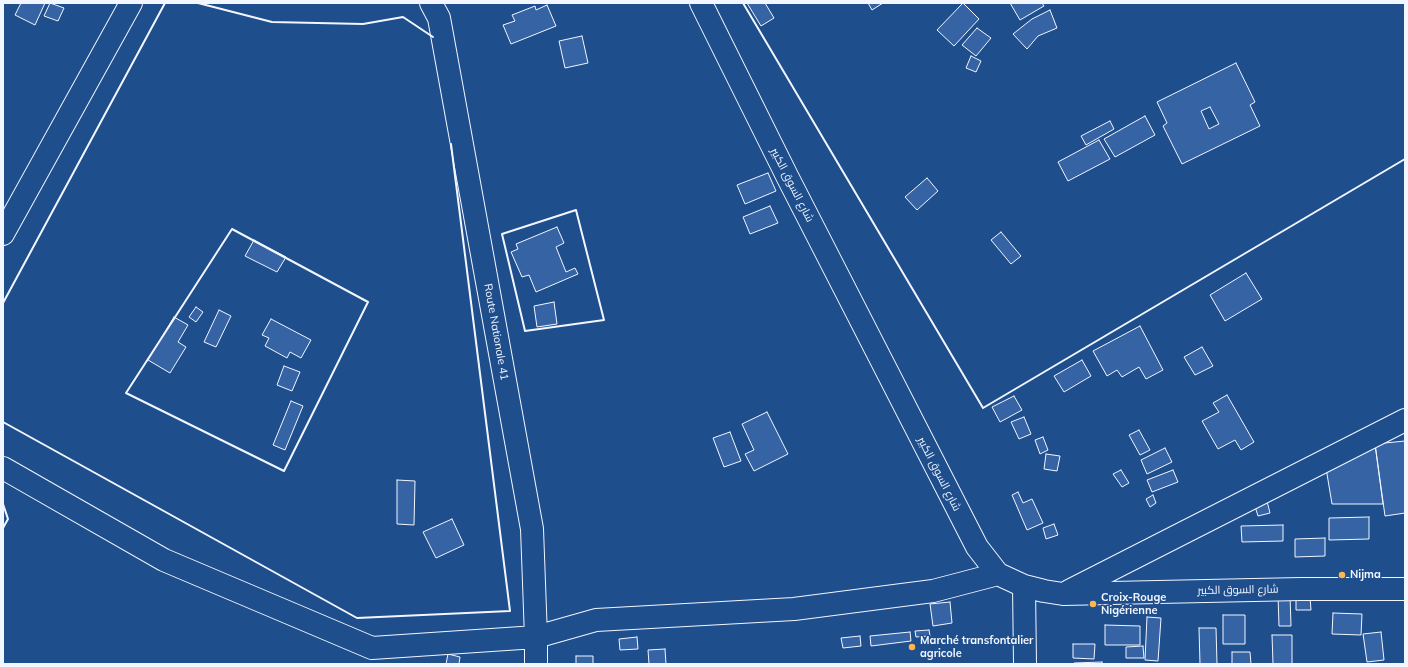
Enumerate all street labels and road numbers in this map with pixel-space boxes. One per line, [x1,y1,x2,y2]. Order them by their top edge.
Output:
street label: شارع السوق الكبير [768,146,816,224]
street label: Route Nationale 41 [481,283,511,381]
street label: شارع السوق الكبير [915,435,963,513]
street label: شارع السوق الكبير [1197,583,1279,597]

